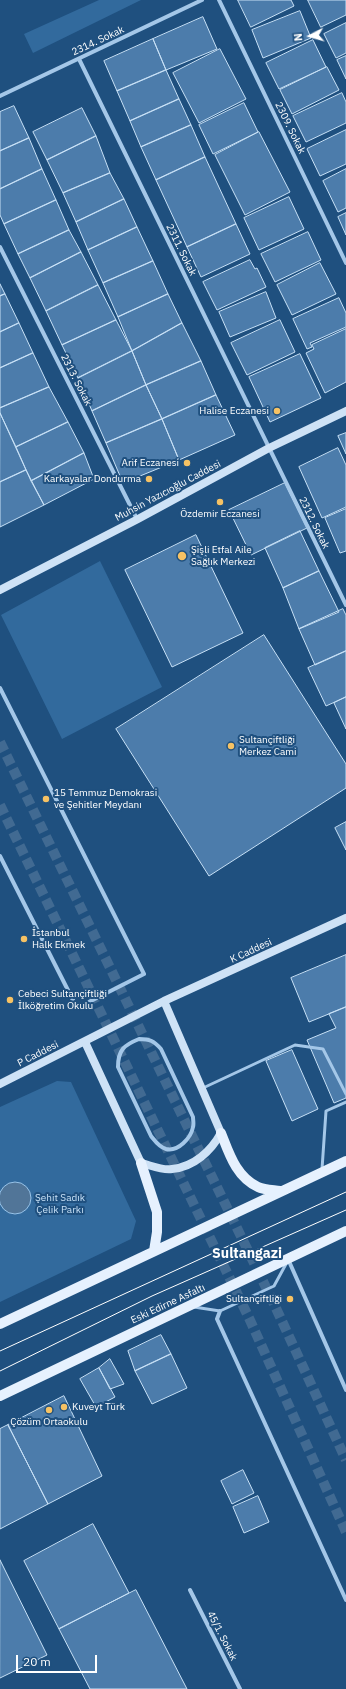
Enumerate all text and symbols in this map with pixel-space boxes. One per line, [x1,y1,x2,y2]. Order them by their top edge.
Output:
north arrow [290,16,330,56]
street label: 2314. Sokak [70,24,126,58]
text: N [291,33,305,42]
street label: 2309. Sokak [272,100,308,156]
street label: 2311. Sokak [163,222,199,278]
street label: 2313. Sokak [58,352,94,408]
place label: Halise Eczanesi [199,405,269,417]
marker: Halise Eczanesi [272,406,282,416]
place label: Arif Eczanesi [122,457,179,469]
street label: Muhsin Yazıcıoğlu Caddesi [113,458,223,524]
marker: Arif Eczanesi [182,458,192,468]
place label: Karkayalar Dondurma [44,473,141,485]
marker: Karkayalar Dondurma [144,474,154,484]
street label: 2312. Sokak [296,495,332,551]
marker: Özdemir Eczanesi [215,497,225,507]
place label: Özdemir Eczanesi [180,508,260,520]
place label: Şişli Etfal Aile Sağlık Merkezi [191,544,255,568]
marker: Şişli Etfal Aile Sağlık Merkezi [176,550,188,562]
place label: Sultançiftliği Merkez Cami [239,734,297,758]
marker: Sultançiftliği Merkez Cami [226,741,236,751]
place label: 15 Temmuz Demokrasi ve Şehitler Meydanı [54,787,157,810]
marker: 15 Temmuz Demokrasi ve Şehitler Meydanı [41,794,51,804]
place label: İstanbul Halk Ekmek [32,927,85,950]
marker: İstanbul Halk Ekmek [19,934,29,944]
street label: K Caddesi [228,936,274,966]
place label: Cebeci Sultançiftliği İlköğretim Okulu [18,988,107,1012]
marker: Cebeci Sultançiftliği İlköğretim Okulu [5,995,15,1005]
street label: P Caddesi [15,1039,61,1069]
park label: Şehit Sadık Çelik Parkı [35,1192,85,1216]
district label: Sultangazi [212,1246,282,1262]
street label: Eski Edirne Asfaltı [129,1282,207,1326]
place label: Sultançiftliği [226,1293,282,1305]
marker: Sultançiftliği [285,1294,295,1304]
place label: Kuveyt Türk [72,1401,125,1413]
marker: Kuveyt Türk [59,1402,69,1412]
marker: Çözüm Ortaokulu [44,1405,54,1415]
place label: Çözüm Ortaokulu [10,1416,88,1428]
street label: 45/1. Sokak [204,1609,240,1663]
scale bar [18,1647,99,1673]
text: 20 m [23,1654,51,1669]

